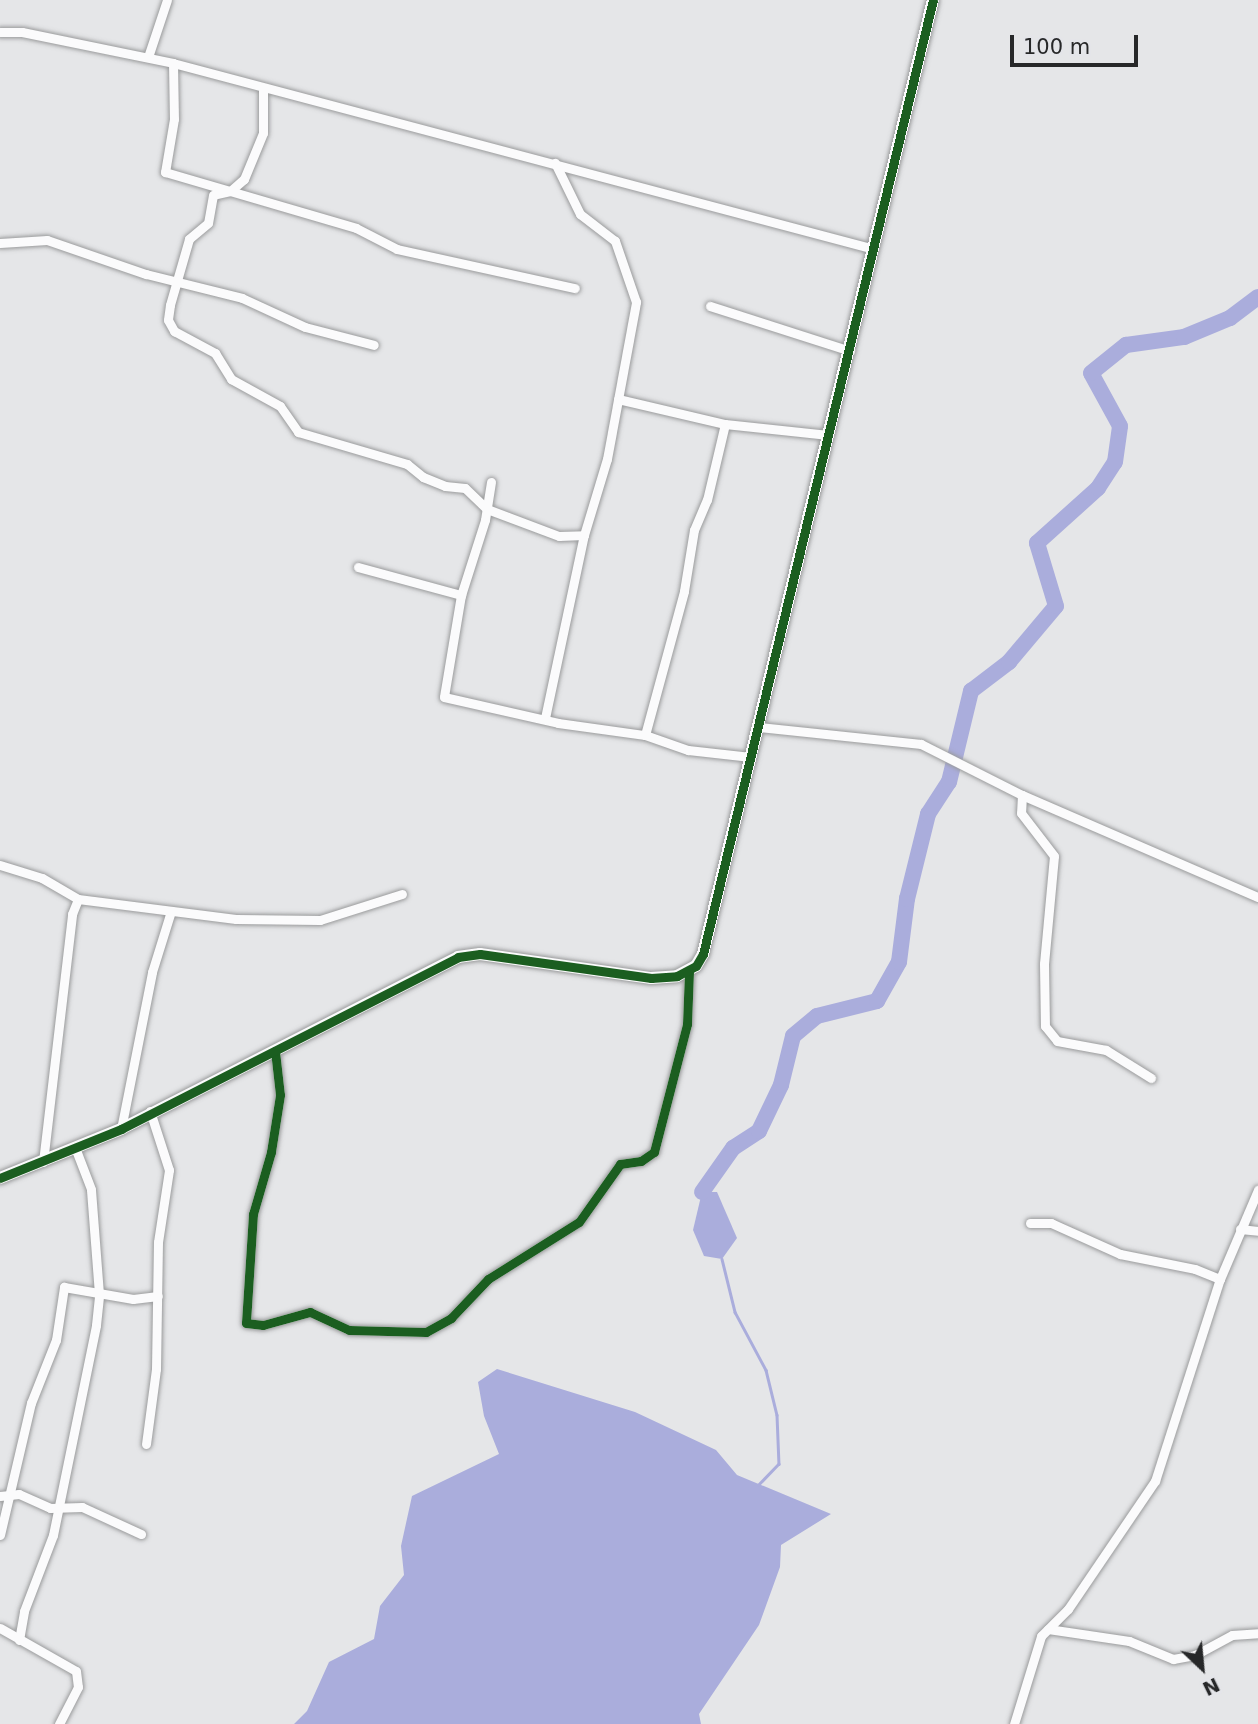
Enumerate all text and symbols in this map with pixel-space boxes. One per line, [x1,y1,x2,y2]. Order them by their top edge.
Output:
scale bar [1013,21,1141,65]
text: 100 m [1023,35,1090,59]
north arrow [1167,1633,1237,1703]
text: N [1199,1674,1223,1700]

